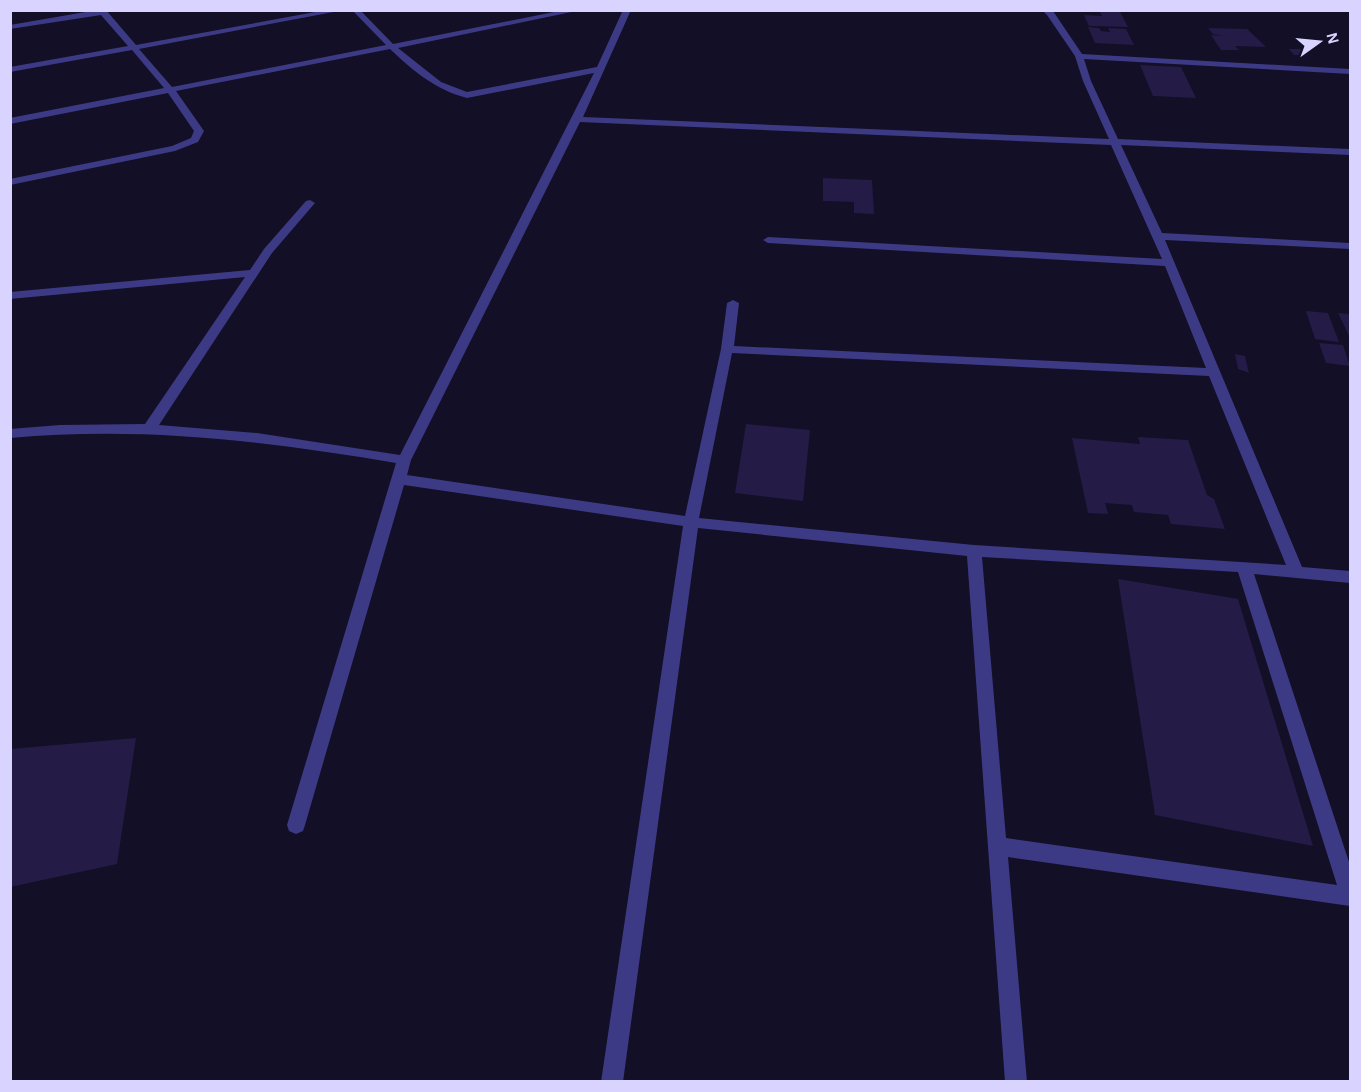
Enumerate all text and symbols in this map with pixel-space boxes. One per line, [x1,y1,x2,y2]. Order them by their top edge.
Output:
north arrow [1289,12,1349,72]
text: N [1323,31,1342,46]

